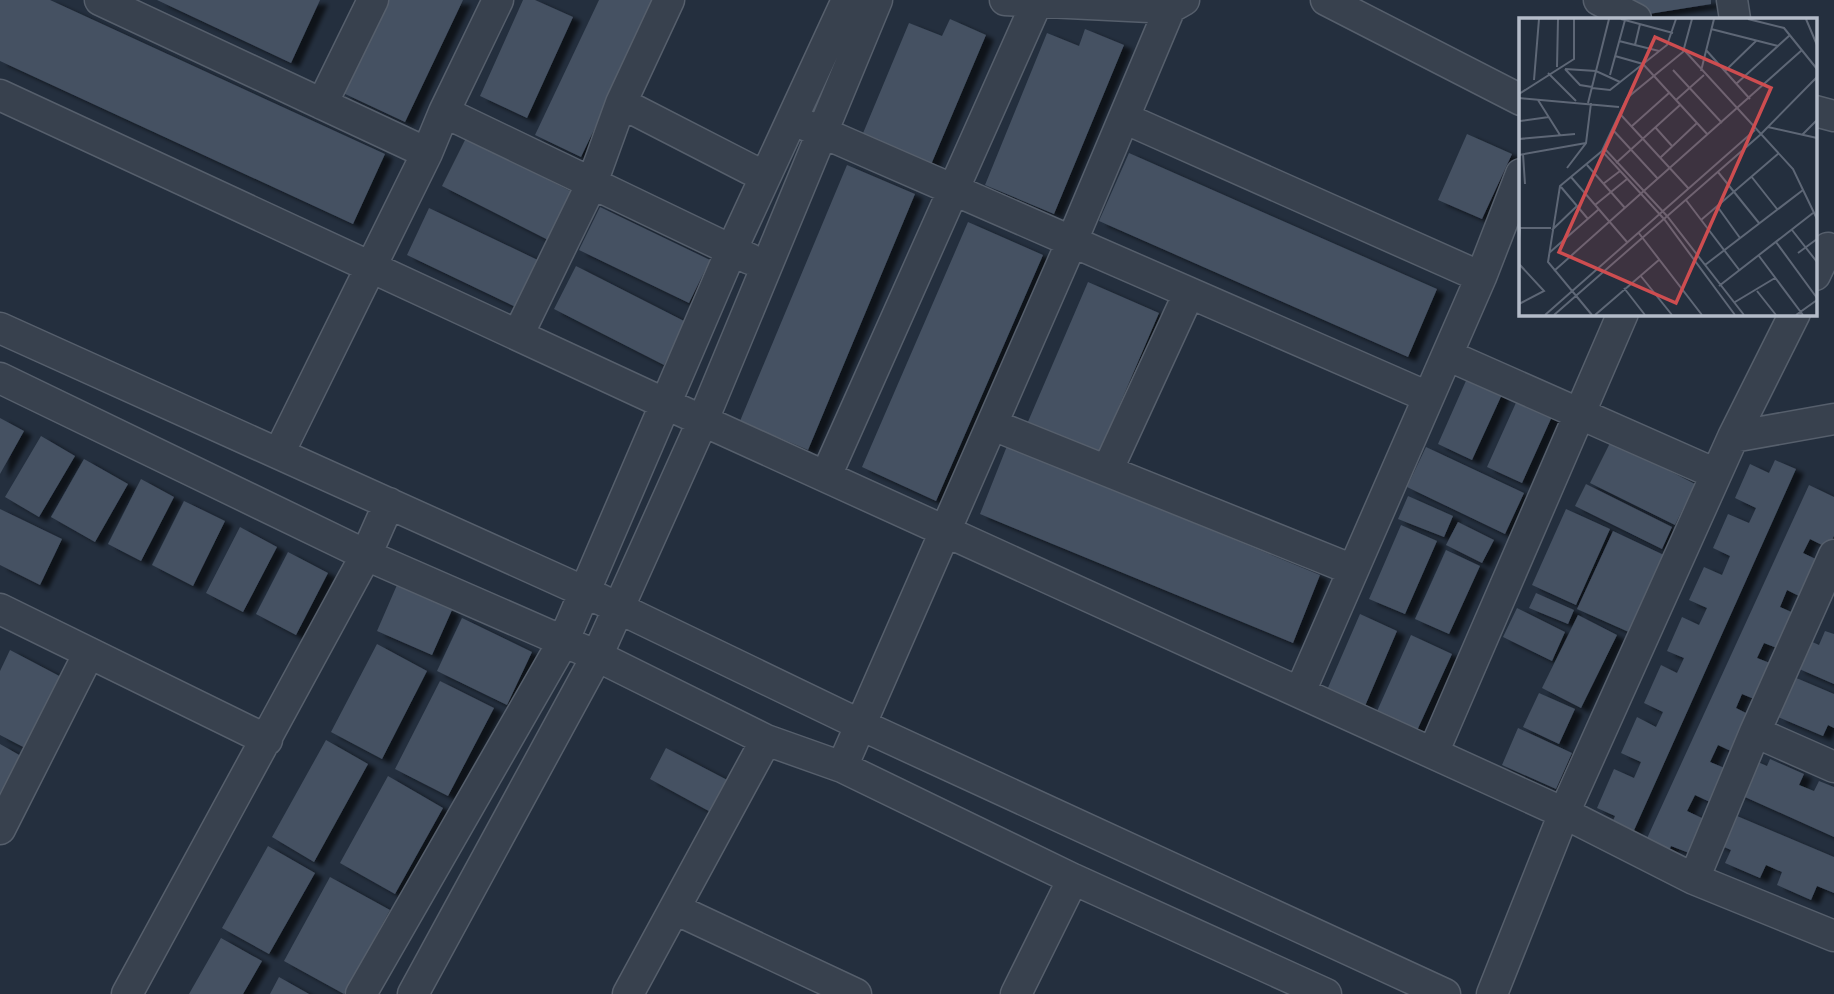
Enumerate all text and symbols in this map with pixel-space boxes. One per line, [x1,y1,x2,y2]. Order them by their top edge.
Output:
inset map [1519,18,1816,315]

